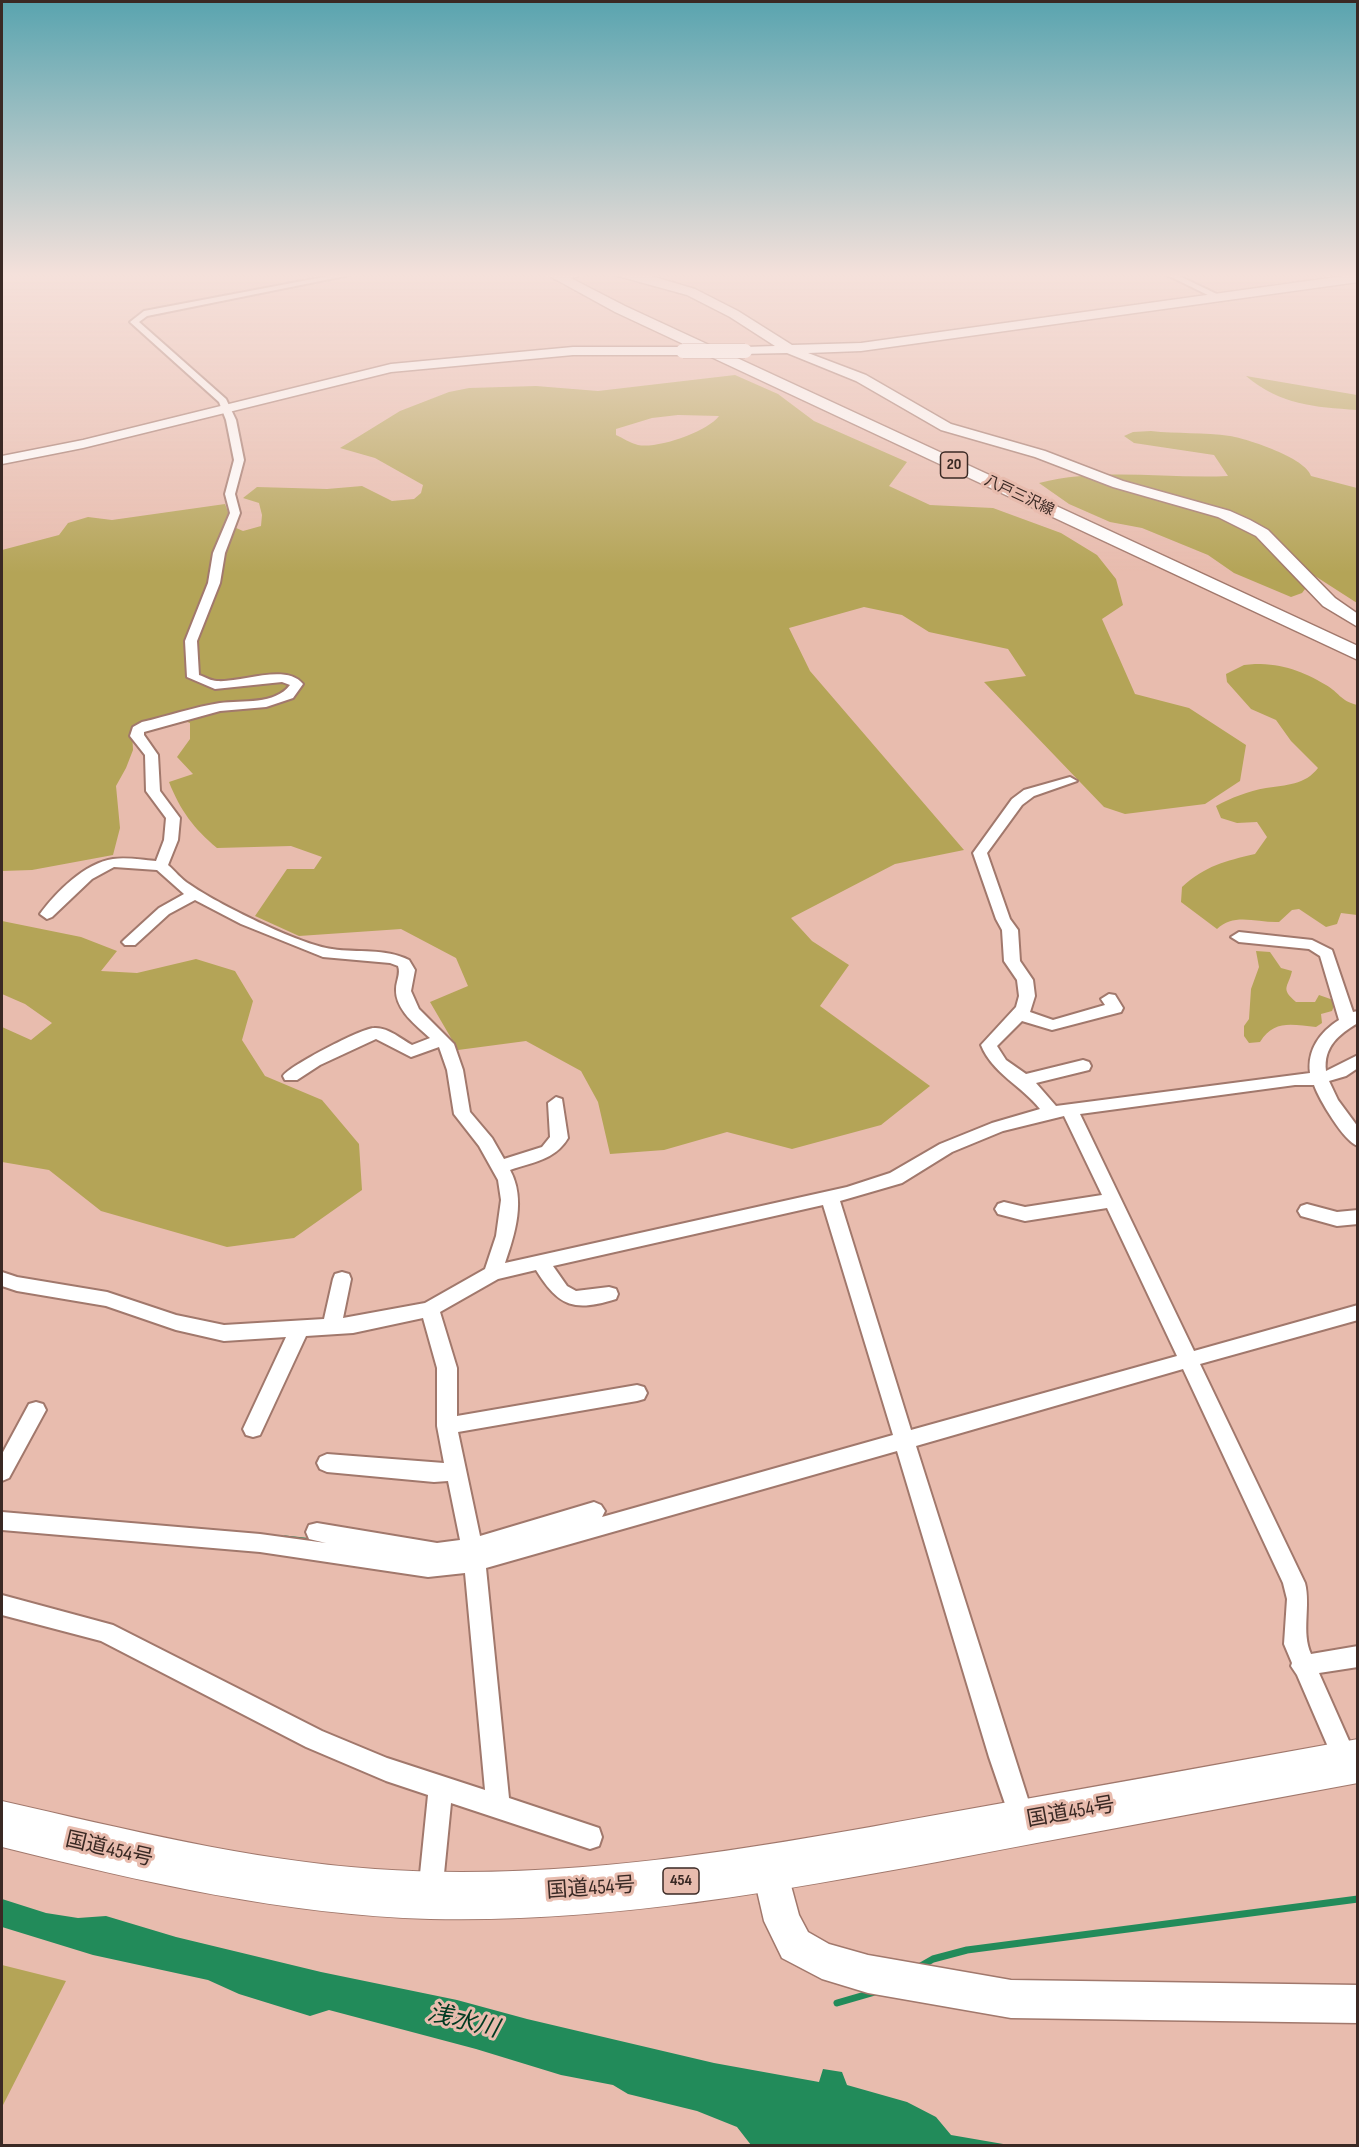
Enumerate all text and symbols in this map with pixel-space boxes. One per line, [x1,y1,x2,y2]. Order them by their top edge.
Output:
road number: 20 [940,452,968,478]
street label: 八戸三沢線 [981,472,1057,520]
street label: 国道454号 [1025,1793,1117,1833]
street label: 国道454号 [63,1828,155,1872]
road number: 454 [663,1868,699,1894]
street label: 国道454号 [546,1873,636,1905]
water label: 浅水川 [425,1999,501,2045]

